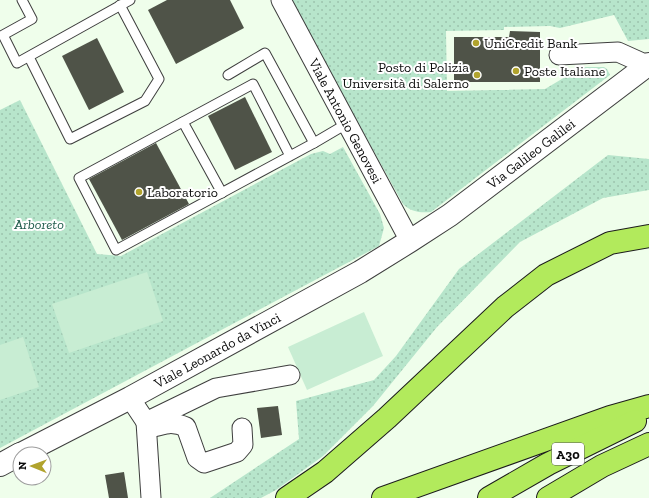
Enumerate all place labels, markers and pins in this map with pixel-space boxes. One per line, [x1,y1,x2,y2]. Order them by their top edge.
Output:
place label: UniCredit Bank [484,35,578,52]
marker: UniCredit Bank [471,38,481,48]
place label: Posto di Polizia Università di Salerno [343,59,469,92]
place label: Poste Italiane [524,63,606,80]
marker: Poste Italiane [511,66,521,76]
marker: Posto di Polizia Università di Salerno [472,70,482,80]
place label: Laboratorio [147,184,218,201]
marker: Laboratorio [134,187,144,197]

